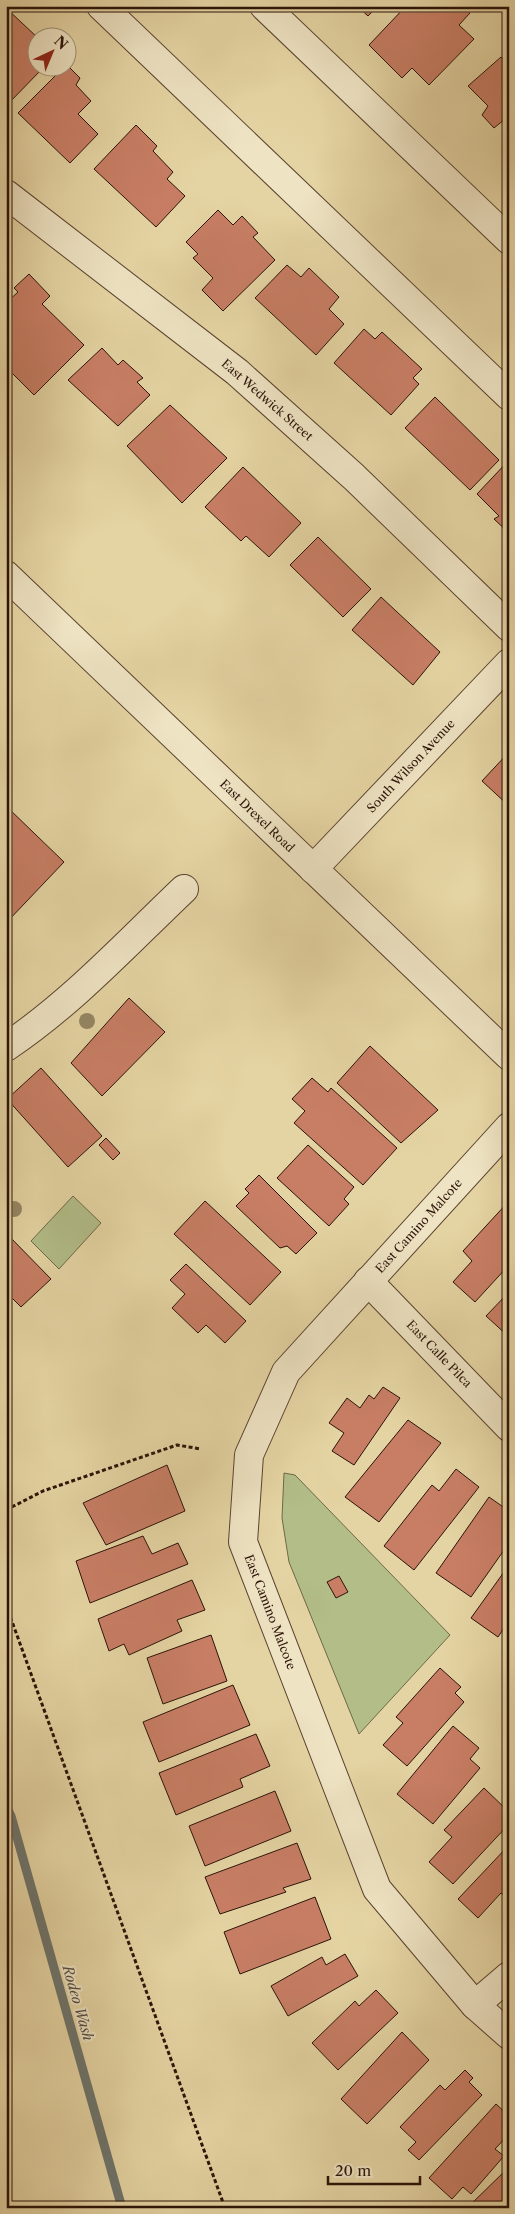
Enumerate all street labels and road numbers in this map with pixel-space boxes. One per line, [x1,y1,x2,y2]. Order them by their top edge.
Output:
street label: East Wedwick Street [218,356,317,444]
street label: South Wilson Avenue [363,716,458,815]
street label: East Drexel Road [217,776,298,856]
street label: East Camino Malcote [372,1175,465,1276]
street label: East Calle Pilca [404,1317,476,1391]
street label: East Camino Malcote [242,1552,299,1672]

